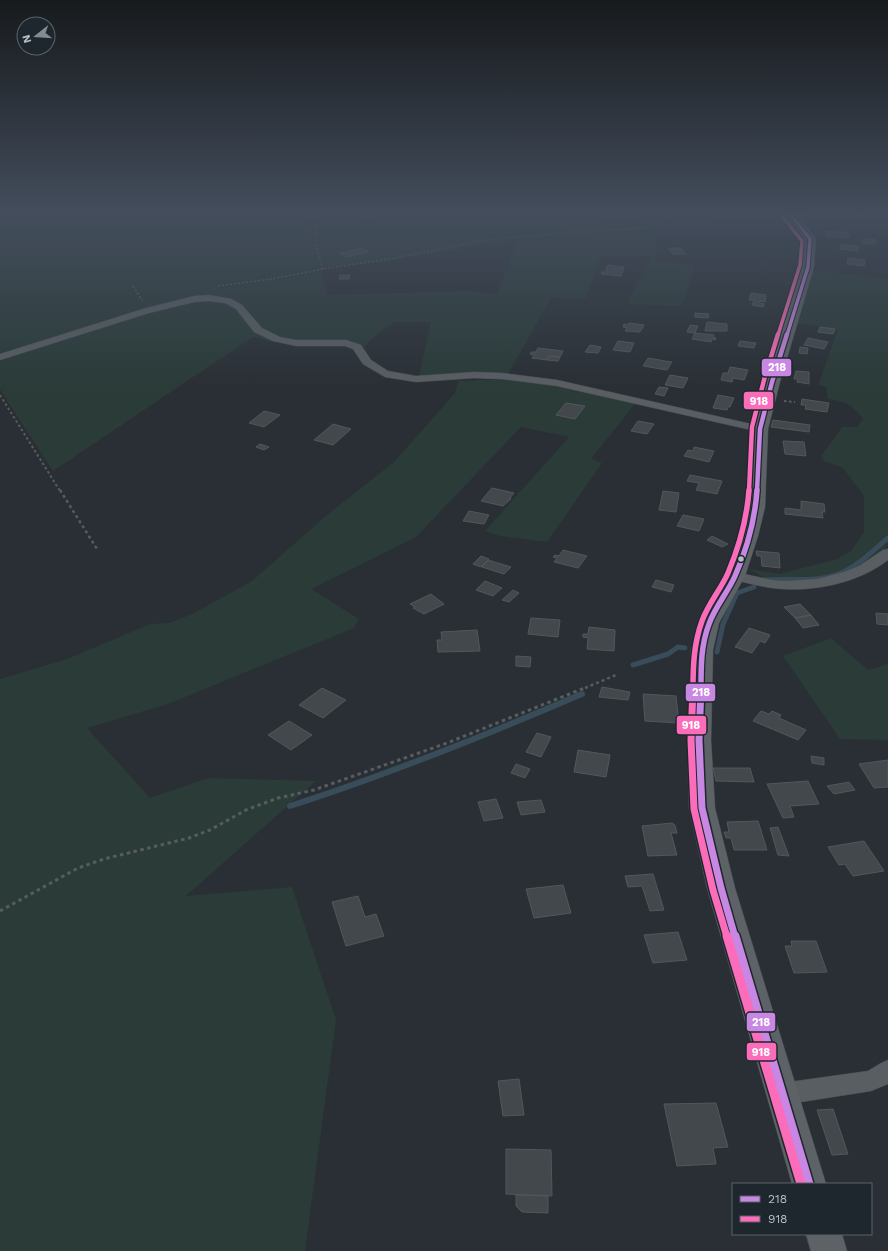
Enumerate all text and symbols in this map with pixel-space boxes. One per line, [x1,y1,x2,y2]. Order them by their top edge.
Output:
north arrow [16,16,56,56]
text: N [20,33,34,45]
line badge: 218 [761,358,792,377]
text: 218 [768,361,786,374]
line badge: 918 [743,391,774,410]
text: 918 [750,395,768,408]
unlabelled marker [736,554,746,564]
line badge: 218 [685,683,716,702]
text: 218 [692,686,710,699]
line badge: 918 [676,715,707,735]
text: 918 [682,719,700,732]
line badge: 218 [746,1012,776,1032]
text: 218 [752,1016,770,1029]
line badge: 918 [746,1042,777,1061]
text: 918 [752,1046,770,1059]
legend [732,1183,872,1235]
text: 218 [768,1192,787,1206]
text: 918 [768,1212,787,1226]

